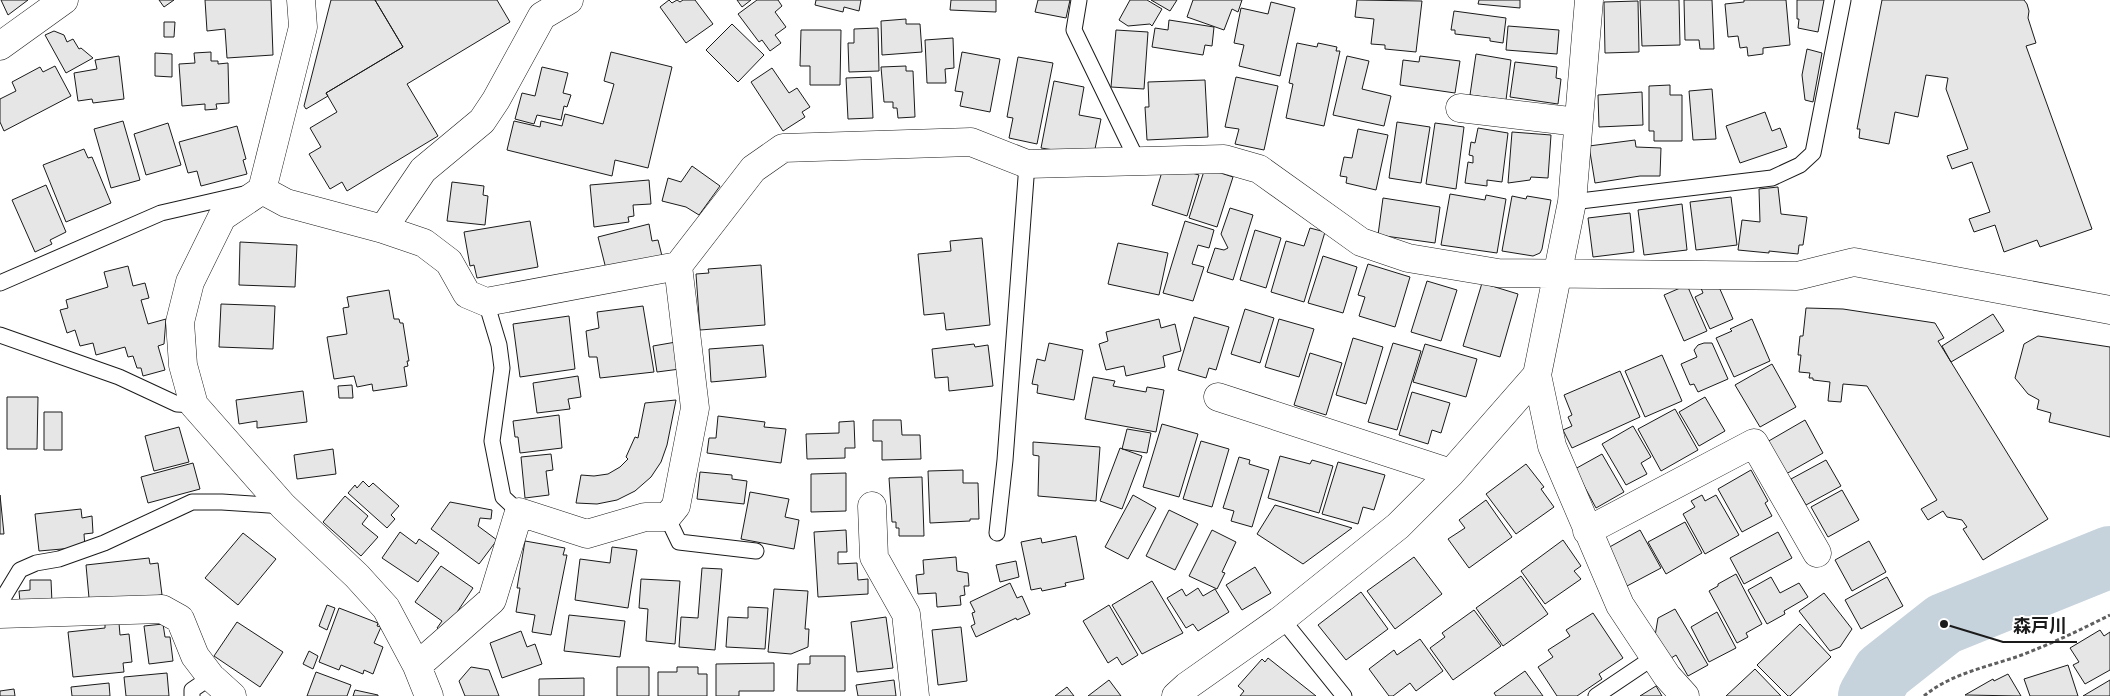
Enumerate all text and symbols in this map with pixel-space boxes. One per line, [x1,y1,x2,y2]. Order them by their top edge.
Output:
callout: 森戸川 [2003,609,2077,642]
text: 森戸川 [2013,616,2067,637]

